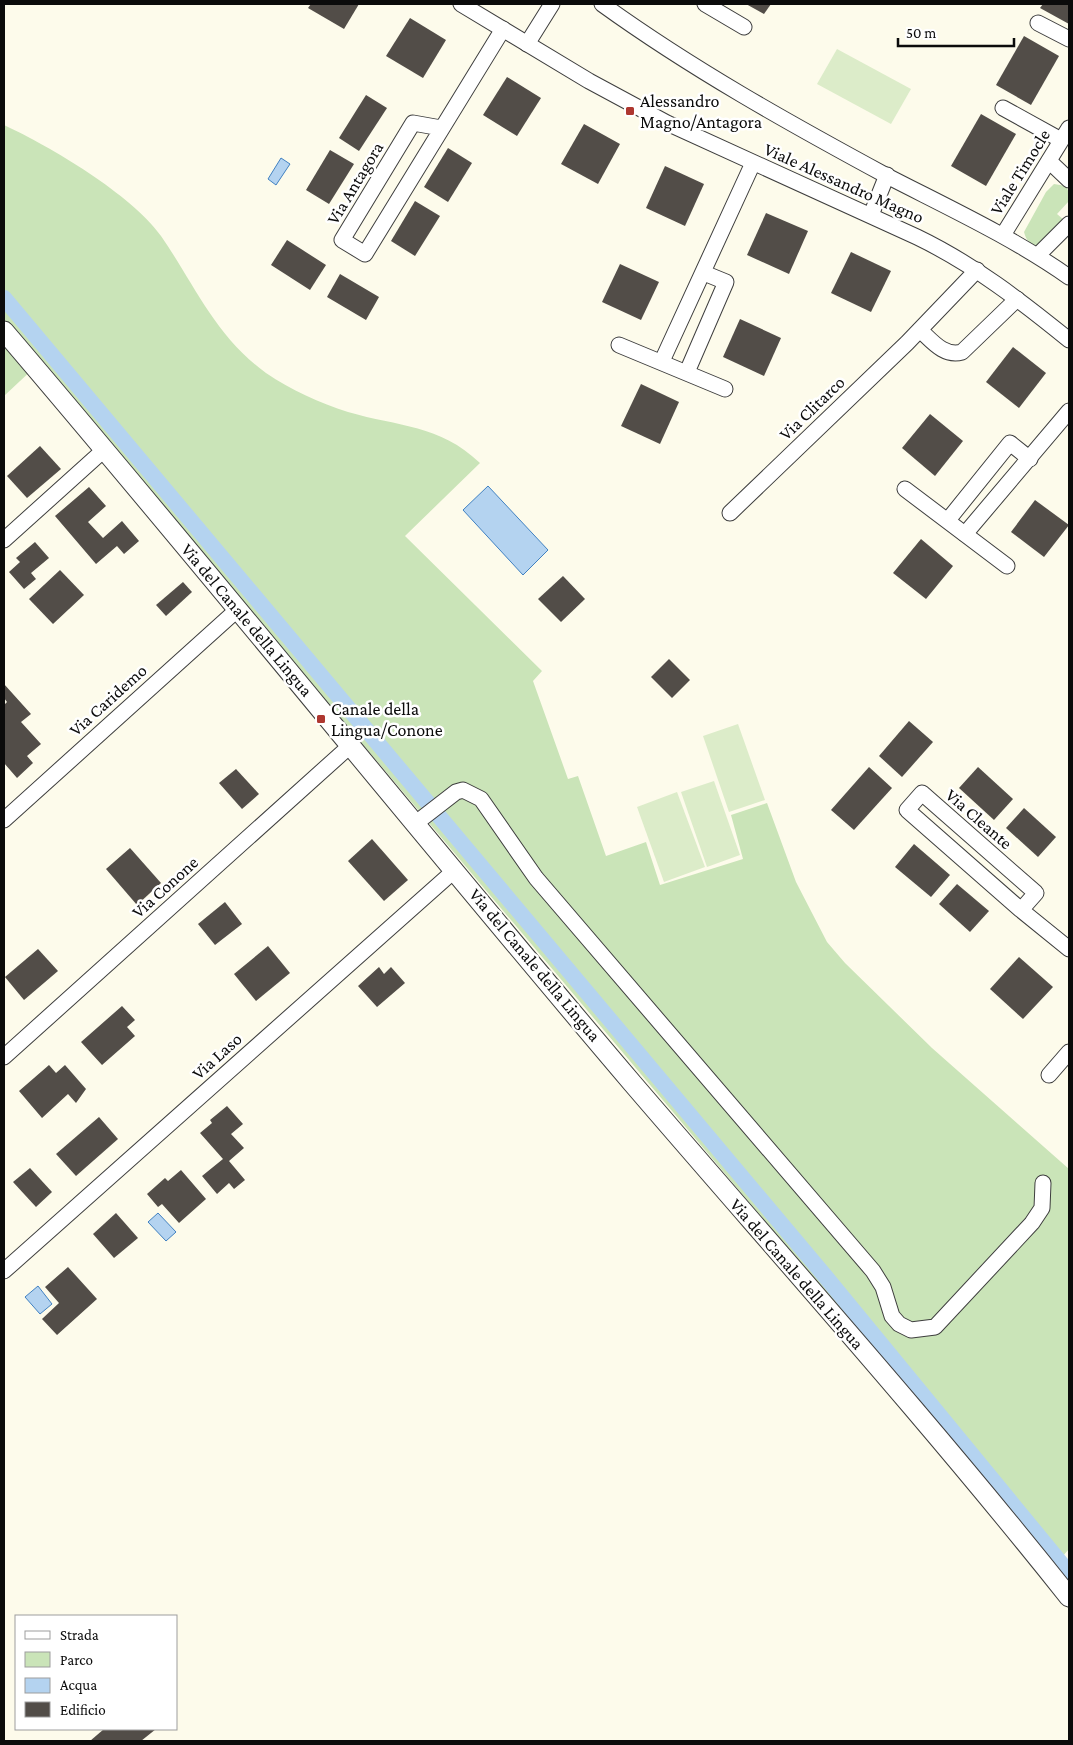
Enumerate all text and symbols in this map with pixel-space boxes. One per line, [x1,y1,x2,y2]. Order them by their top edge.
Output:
scale bar [898,15,1014,47]
text: 50 m [906,25,936,41]
place label: Alessandro Magno/Antagora [640,91,762,132]
marker: Alessandro Magno/Antagora [624,105,636,117]
street label: Viale Timocle [986,126,1054,218]
street label: Via Antagora [323,138,387,228]
street label: Viale Alessandro Magno [761,139,927,227]
street label: Via Clitarco [775,372,849,444]
street label: Via del Canale della Lingua [177,540,317,700]
street label: Via Caridemo [65,660,151,740]
place label: Canale della Lingua/Conone [331,699,443,740]
marker: Canale della Lingua/Conone [315,713,327,725]
street label: Via Cleante [942,785,1016,853]
street label: Via Conone [128,852,202,922]
street label: Via del Canale della Lingua [465,885,605,1045]
street label: Via Laso [188,1029,246,1083]
street label: Via del Canale della Lingua [726,1195,868,1353]
legend [15,1615,178,1730]
text: Strada [60,1627,99,1643]
text: Parco [60,1652,93,1668]
text: Acqua [60,1677,97,1694]
text: Edificio [60,1702,106,1718]

